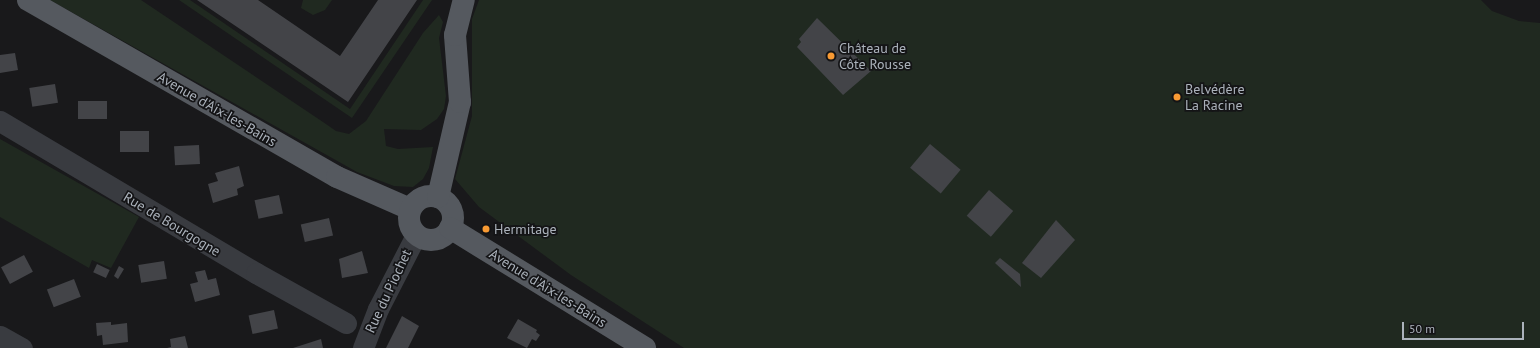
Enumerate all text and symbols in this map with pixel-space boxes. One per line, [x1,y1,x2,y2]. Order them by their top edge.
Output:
place label: Château de Côte Rousse [839,40,911,72]
marker: Château de Côte Rousse [826,51,836,61]
street label: Avenue d'Aix-les-Bains [155,68,279,150]
place label: Belvédère La Racine [1185,81,1245,114]
marker: Belvédère La Racine [1172,92,1182,102]
street label: Rue de Bourgogne [120,188,224,260]
place label: Hermitage [494,221,557,237]
marker: Hermitage [481,224,491,234]
street label: Avenue d'Aix-les-Bains [487,245,609,331]
street label: Rue du Piochet [361,247,415,335]
scale bar [1404,314,1526,340]
text: 50 m [1409,321,1435,336]

